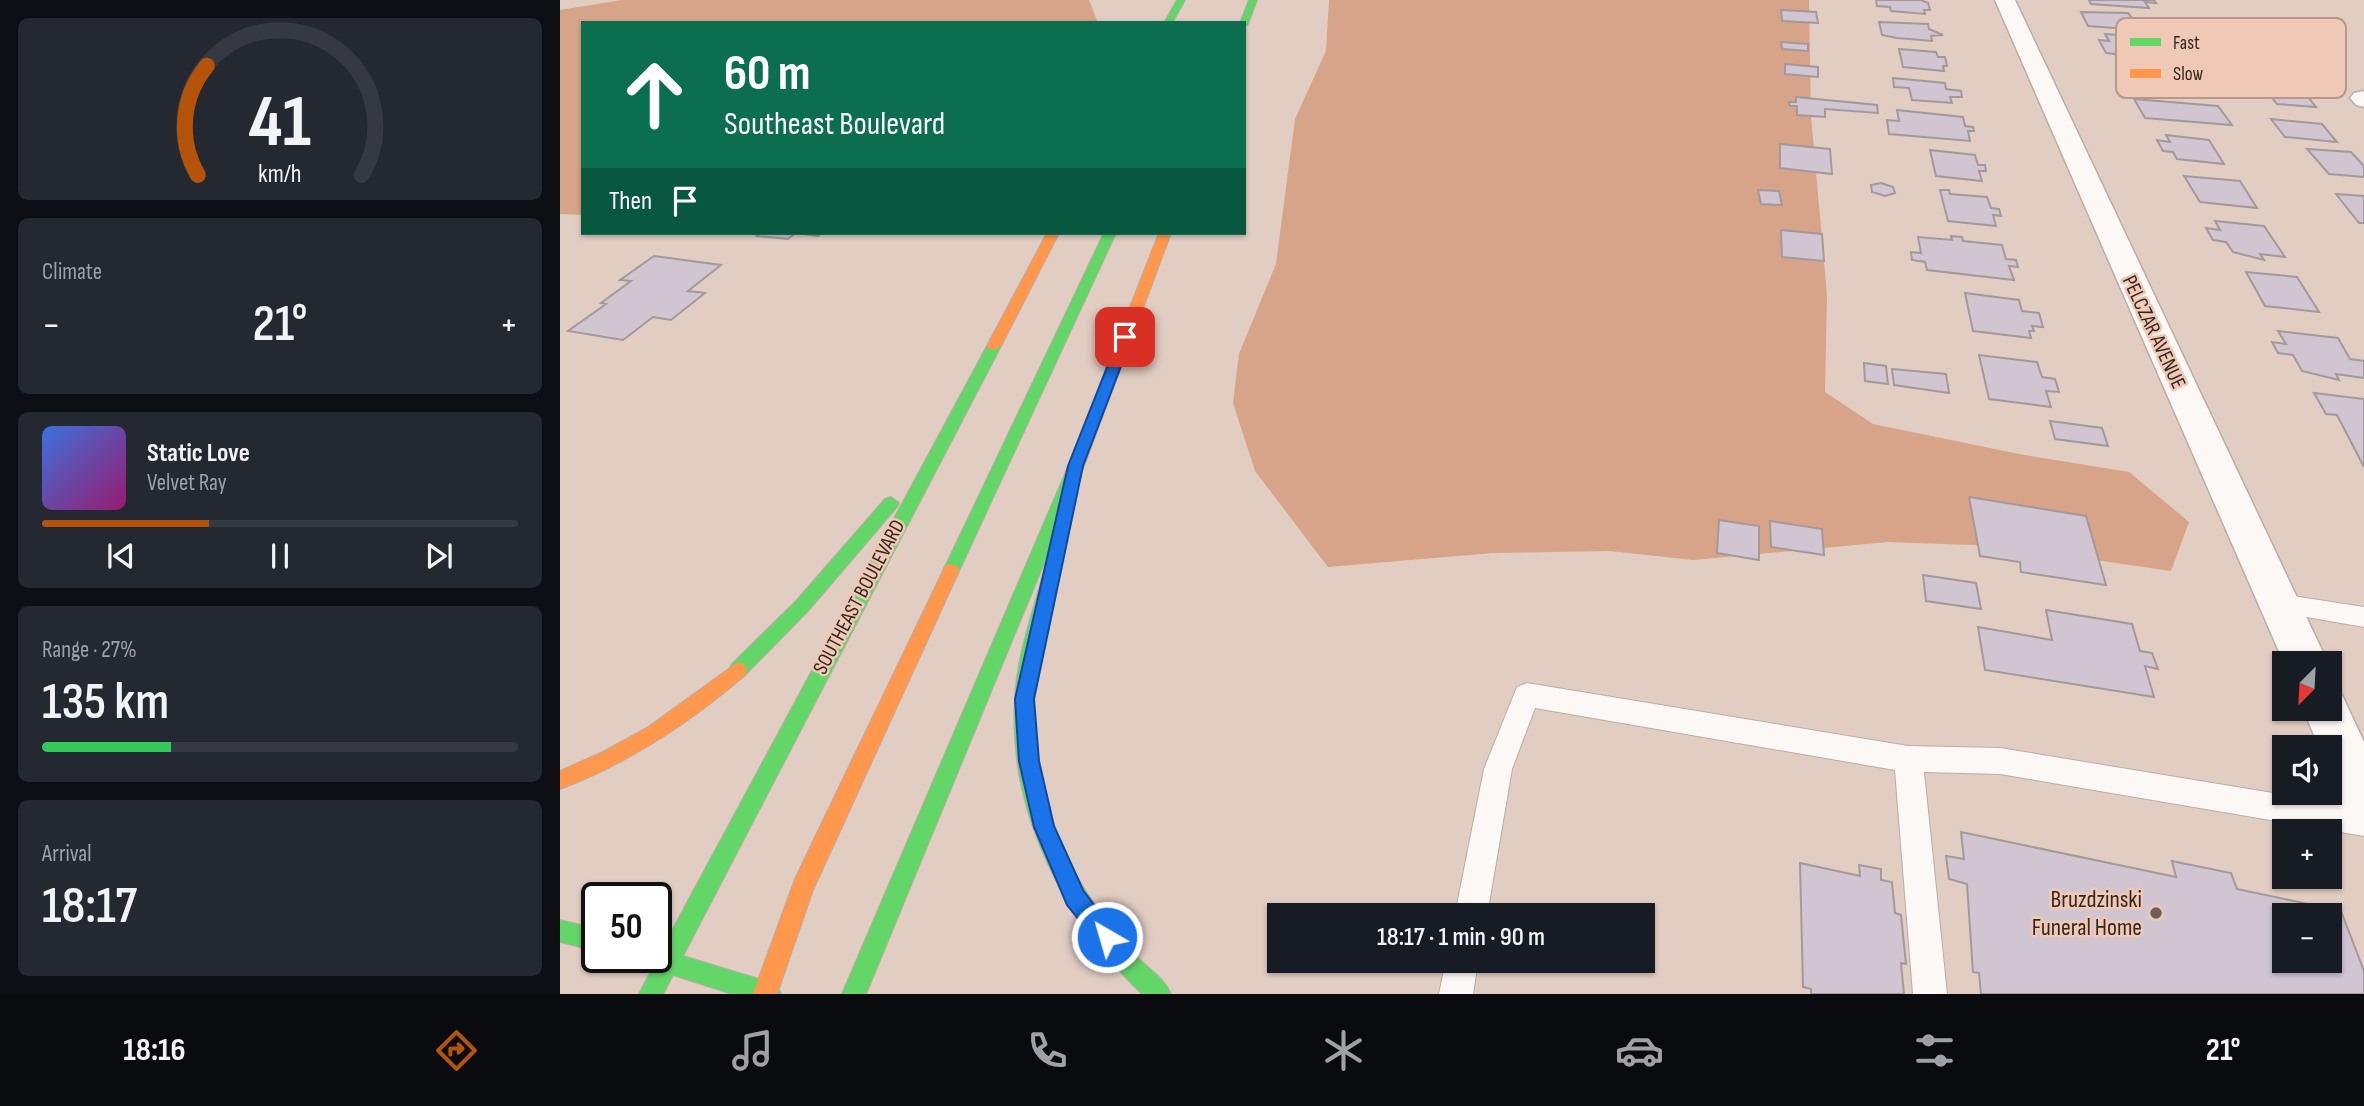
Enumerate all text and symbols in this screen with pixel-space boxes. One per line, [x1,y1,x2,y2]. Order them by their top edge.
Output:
legend [2116,18,2346,98]
text: Fast [2173,32,2200,55]
text: 60 m [724,45,811,104]
icon: ahead [609,49,700,140]
text: Slow [2173,63,2203,86]
text: 41 [249,79,311,167]
text: Southeast Boulevard [724,105,945,144]
text: km/h [258,159,302,190]
icon: arrive [666,182,704,220]
text: Then [609,186,652,217]
text: Climate [42,258,102,286]
street label: PELCZAR AVENUE [2117,271,2191,393]
text: 21° [253,293,307,356]
text: − [42,303,61,348]
text: + [499,303,518,348]
pin [1095,307,1155,367]
icon: arrive [1106,318,1144,356]
text: Static Love [147,438,250,469]
text: Velvet Ray [147,469,227,497]
street label: SOUTHEAST BOULEVARD [808,515,910,679]
icon: previous [102,537,140,575]
icon: pause [261,537,299,575]
icon: next [420,537,458,575]
text: Range · 27% [42,636,137,664]
north arrow [2272,651,2342,721]
map controls [2272,651,2342,973]
text: 135 km [42,671,169,734]
button: sound [2272,735,2342,805]
button: + [2272,819,2342,889]
text: Arrival [42,840,91,868]
text: 18:17 [42,875,137,938]
speed limit sign: 50 [581,882,672,973]
place label: Bruzdzinski Funeral Home [2032,885,2142,942]
position arrow [1070,900,1144,974]
button: − [2272,903,2342,973]
marker: Bruzdzinski Funeral Home [2148,905,2164,921]
text: 18:17 · 1 min · 90 m [1377,922,1545,953]
icon: directions [432,1026,481,1075]
icon: music [728,1026,777,1075]
icon: phone [1023,1026,1072,1075]
icon: climate [1319,1026,1368,1075]
icon: car [1615,1026,1664,1075]
icon: filters [1910,1026,1959,1075]
text: 18:16 [123,1031,186,1070]
text: 21° [2206,1031,2241,1070]

